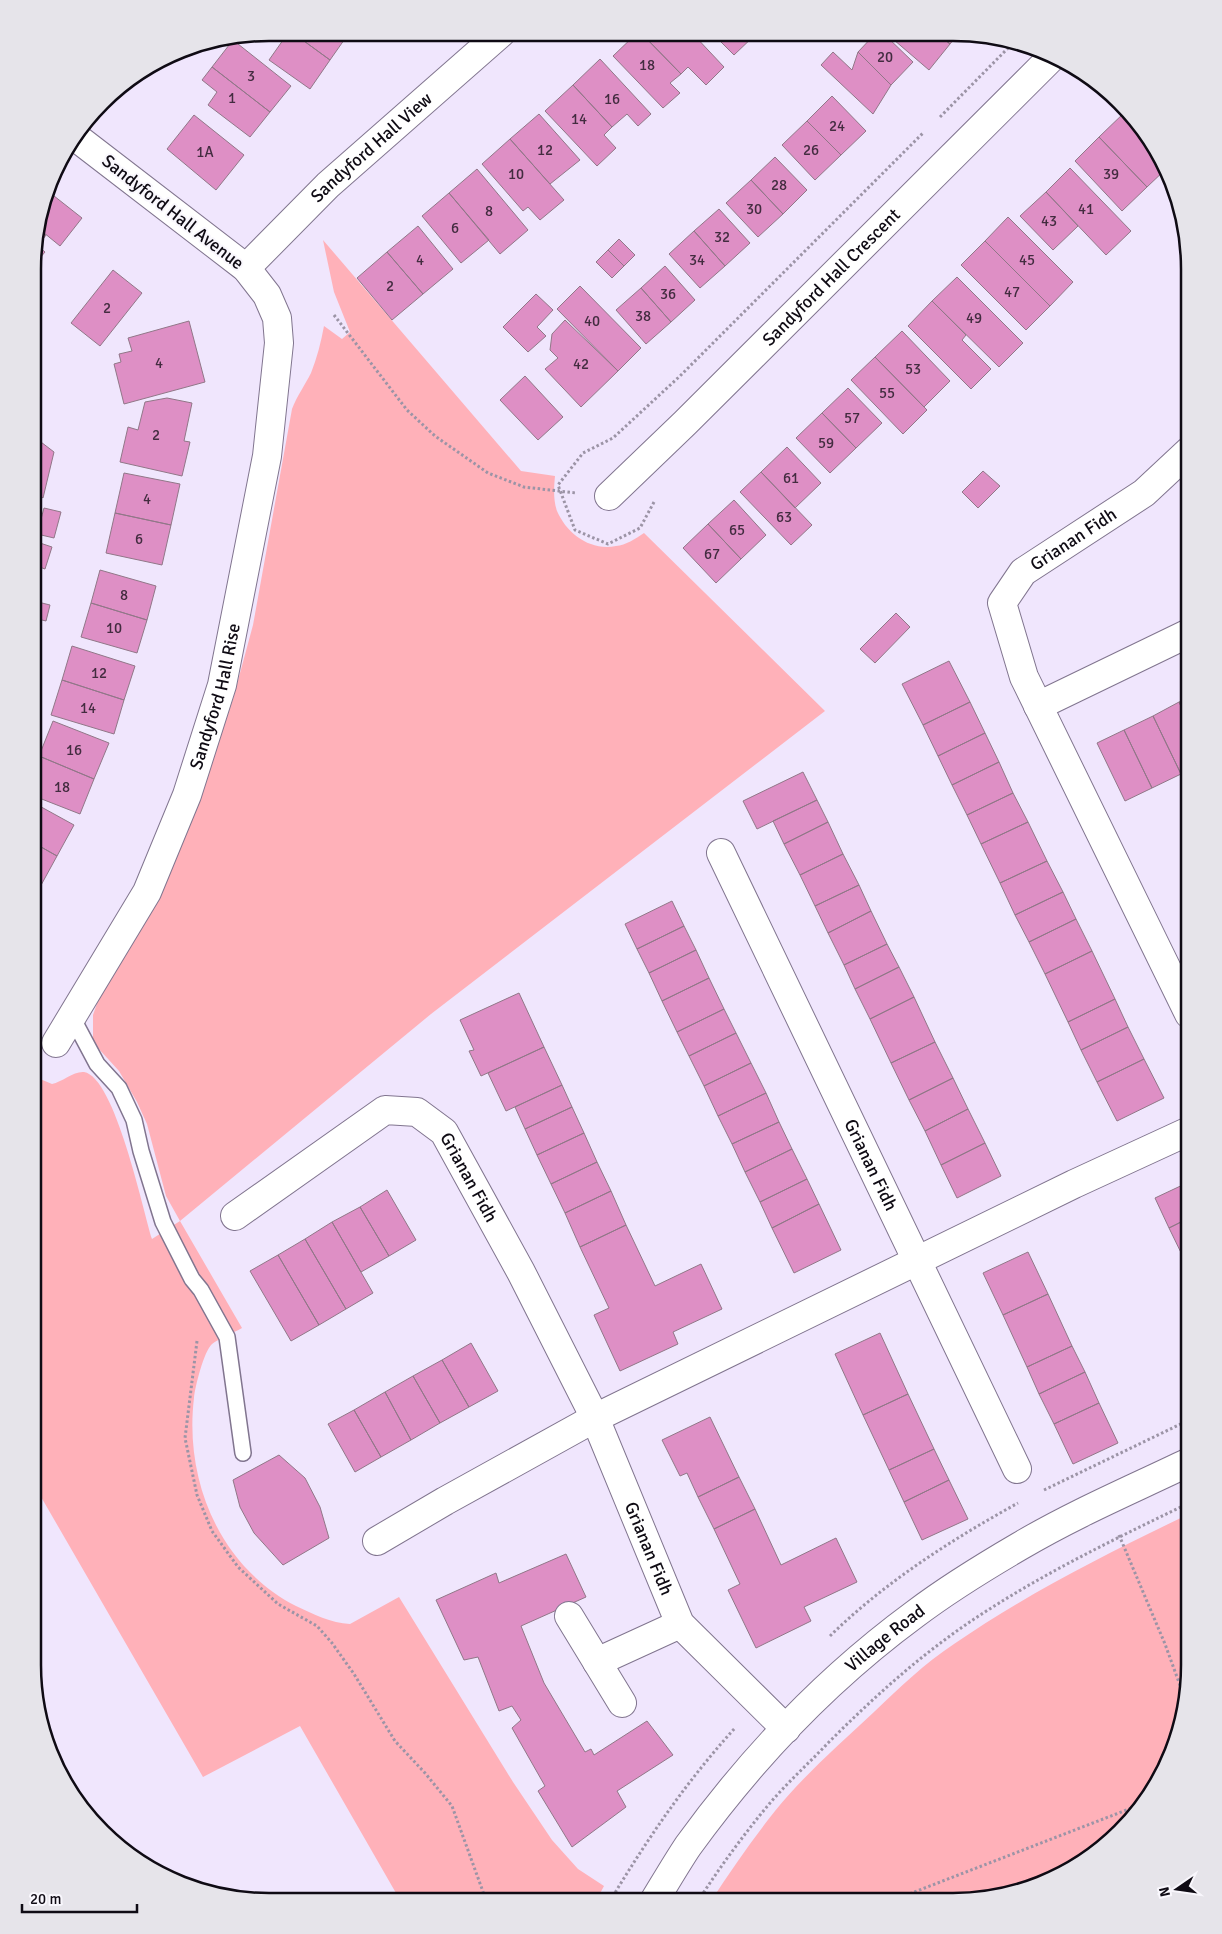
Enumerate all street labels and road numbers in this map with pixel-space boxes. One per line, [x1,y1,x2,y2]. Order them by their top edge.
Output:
street label: Sandyford Hall View [306,88,437,207]
street label: Sandyford Hall Avenue [98,150,248,274]
street label: Sandyford Hall Crescent [758,204,905,350]
street label: Grianan Fidh [1026,503,1121,575]
street label: Sandyford Hall Rise [185,621,245,772]
street label: Grianan Fidh [840,1116,902,1214]
street label: Grianan Fidh [435,1129,502,1226]
street label: Grianan Fidh [620,1499,678,1598]
street label: Village Road [841,1600,929,1677]

